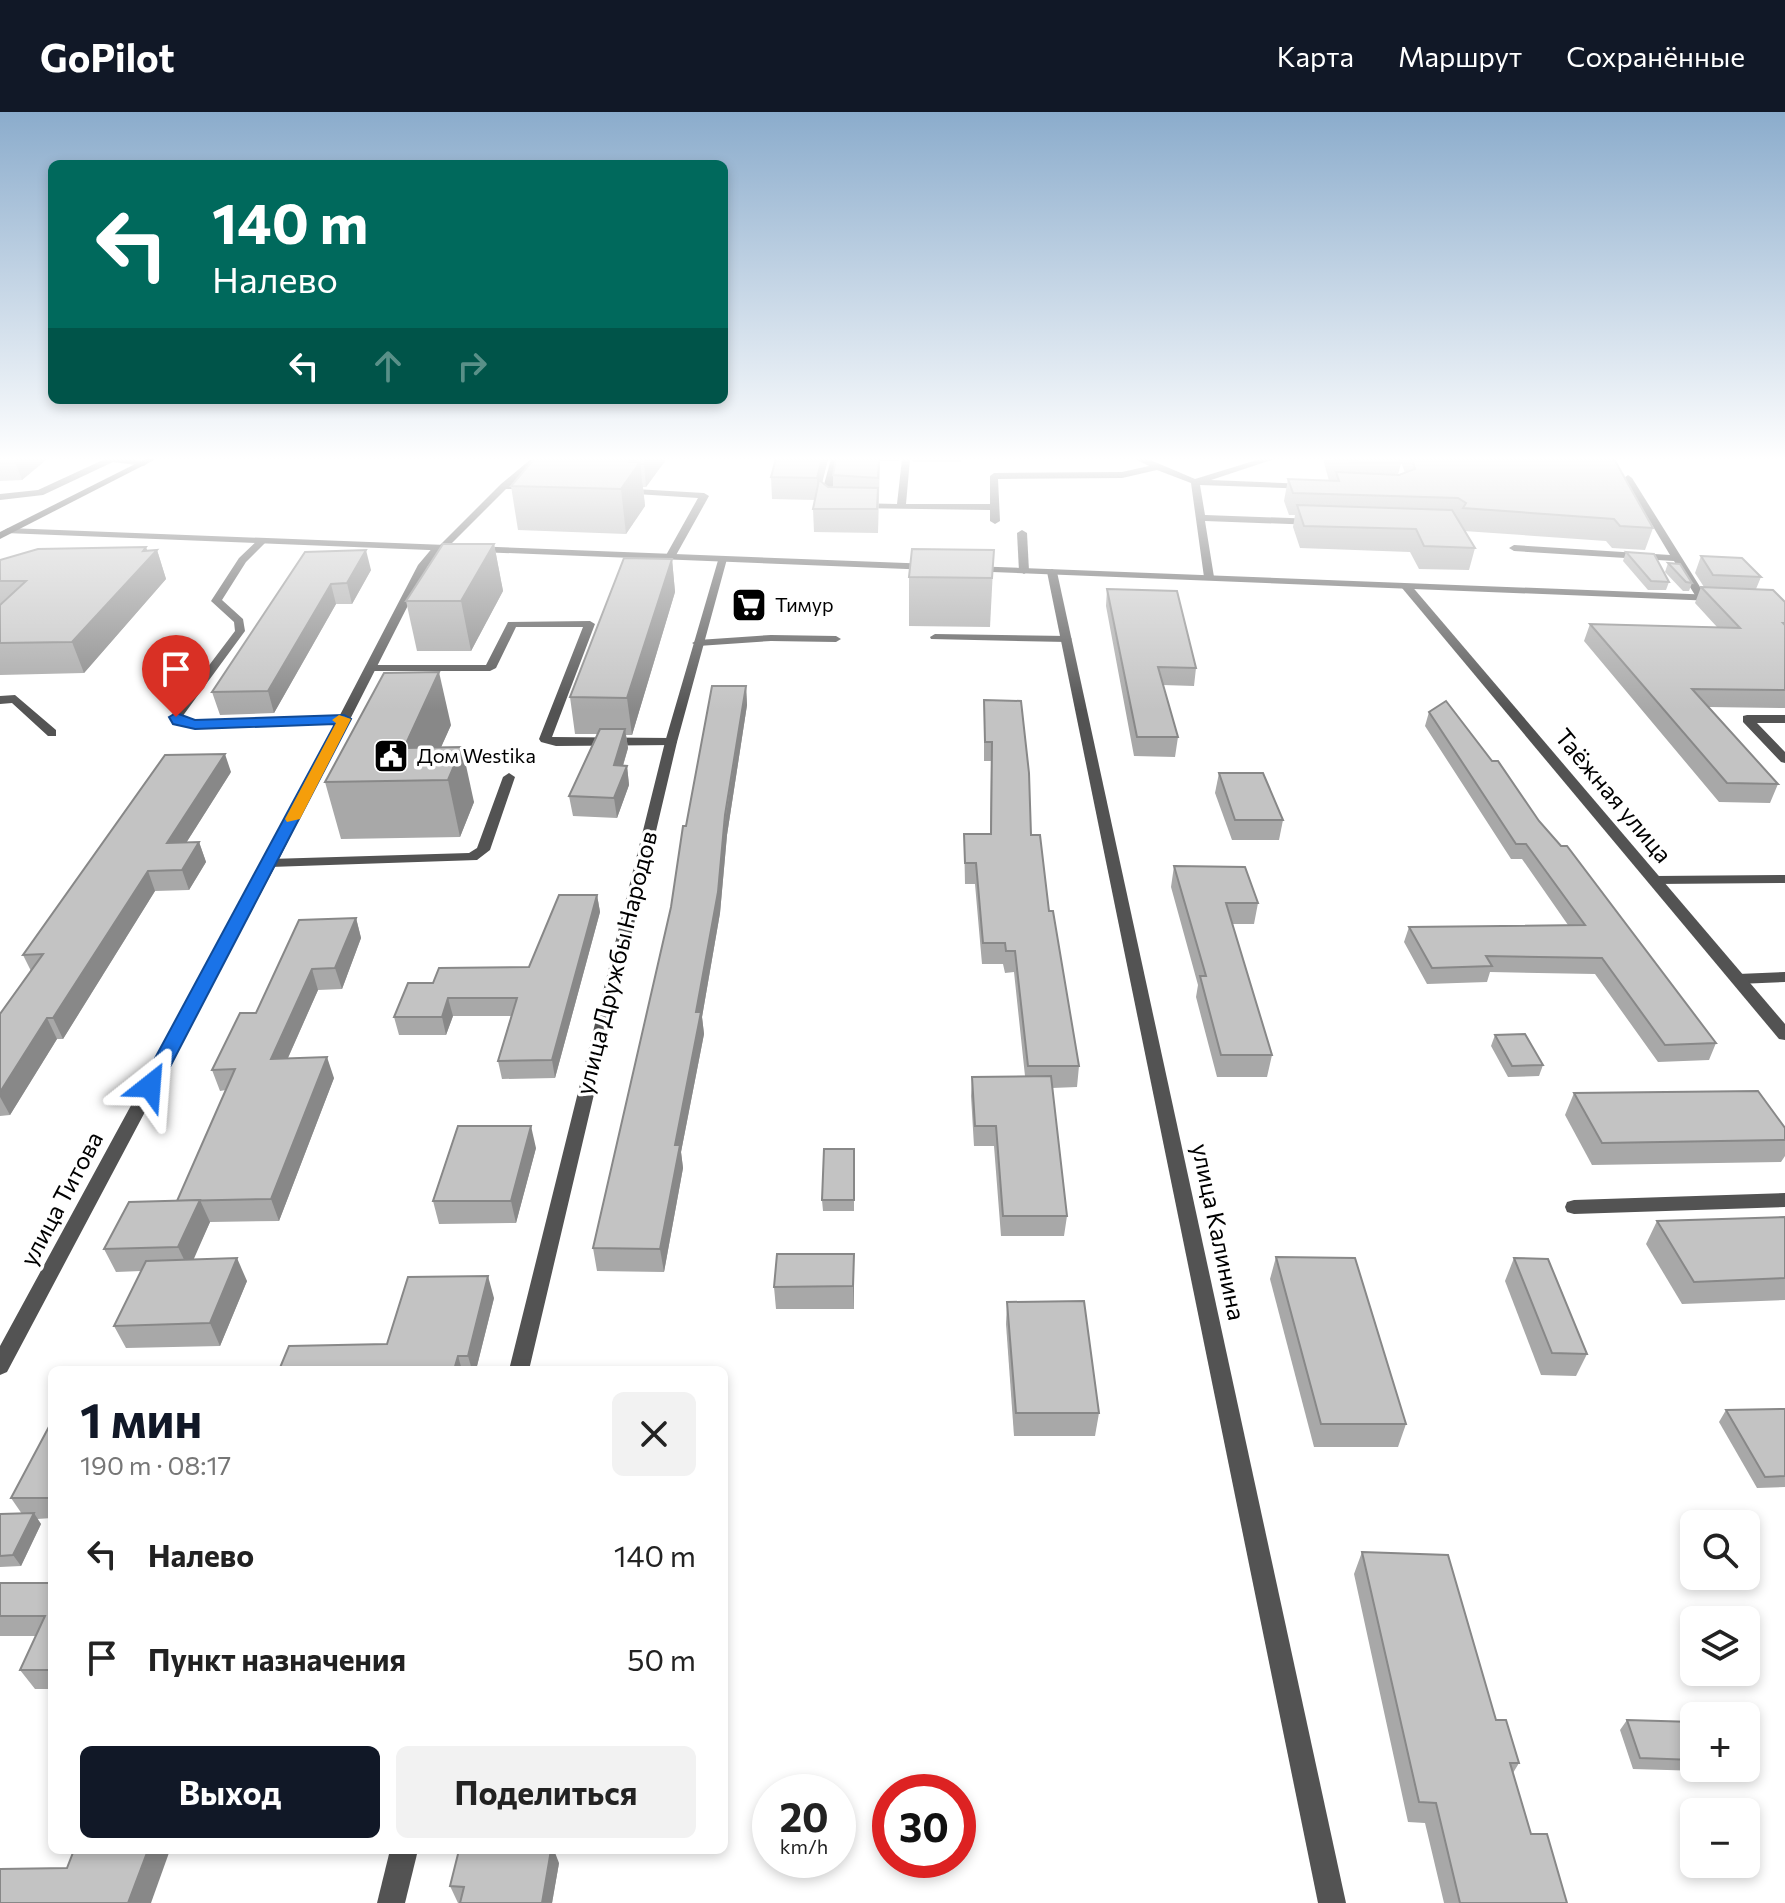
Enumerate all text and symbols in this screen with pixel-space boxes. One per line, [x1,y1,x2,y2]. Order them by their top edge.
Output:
text: GoPilot [40,33,175,80]
text: Карта [1277,39,1354,73]
text: Маршрут [1398,39,1522,73]
text: Сохранённые [1566,39,1745,73]
text: 140 m [212,187,368,256]
icon: left [80,192,184,296]
text: Налево [212,256,338,300]
icon: left [282,344,326,388]
icon: ahead [366,344,410,388]
icon: right [450,344,494,388]
supermarket icon: Тимур [730,586,768,624]
place label: Тимур [775,592,834,616]
pin [142,635,210,717]
icon: arrive [154,647,198,691]
street label: Таёжная улица [1550,722,1679,868]
public building icon: Дом Westika [372,737,410,775]
place label: Дом Westika [417,743,536,767]
street label: улица Дружбы Народов [569,828,662,1097]
position arrow [108,1044,192,1128]
street label: улица Титова [13,1126,108,1270]
street label: улица Калинина [1187,1141,1252,1323]
text: 1 мин [80,1389,202,1448]
button: close [612,1392,696,1476]
text: 190 m · 08:17 [80,1449,231,1480]
map controls [1680,1510,1760,1878]
button: search [1680,1510,1760,1590]
icon: left [80,1532,124,1576]
text: Налево [148,1536,254,1573]
text: 140 m [614,1536,696,1573]
button: layers [1680,1606,1760,1686]
icon: arrive [80,1636,124,1680]
text: Пункт назначения [148,1640,406,1677]
text: 50 m [627,1640,696,1677]
button: + [1680,1702,1760,1782]
button: Выход [80,1746,380,1838]
button: Поделиться [396,1746,696,1838]
speed limit sign: 30 [872,1774,976,1878]
text: 20 [779,1791,829,1840]
button: − [1680,1798,1760,1878]
text: km/h [780,1834,828,1858]

